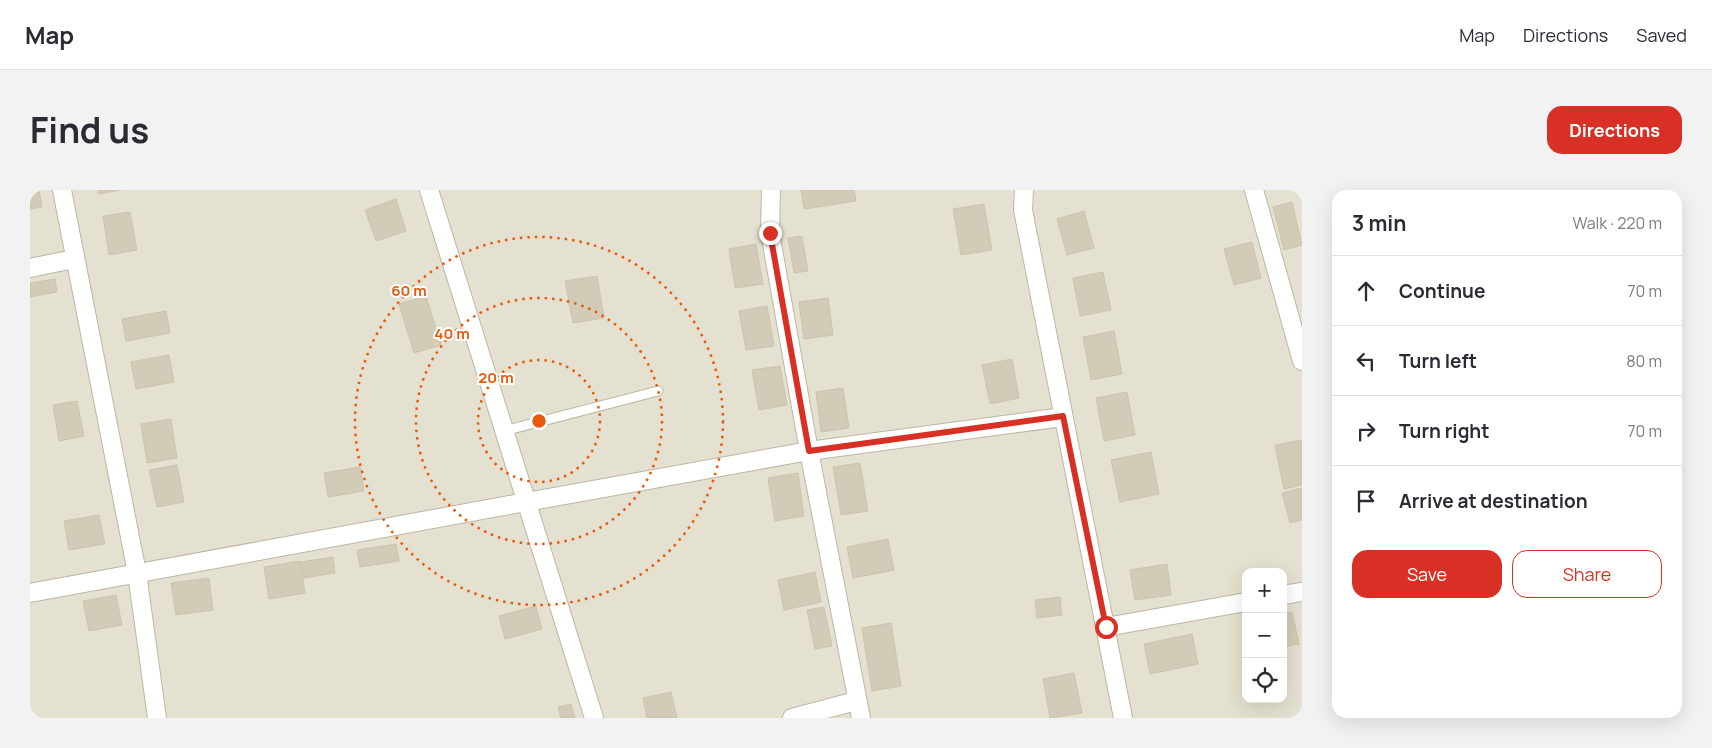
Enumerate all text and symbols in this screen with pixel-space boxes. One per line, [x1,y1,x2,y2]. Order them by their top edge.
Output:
text: Map [25,18,74,51]
text: Map [1459,23,1495,47]
text: Directions [1523,23,1608,47]
text: Saved [1636,23,1687,47]
text: Find us [30,106,149,154]
button: Directions [1547,106,1682,154]
text: 3 min [1352,209,1406,237]
text: Walk · 220 m [1572,212,1662,234]
route end [759,222,782,245]
icon: ahead [1352,277,1380,305]
text: Continue [1399,278,1485,304]
text: 60 m [391,280,427,301]
text: 70 m [1627,280,1662,302]
text: 40 m [434,323,470,344]
icon: left [1352,347,1380,375]
text: Turn left [1399,348,1477,374]
text: 80 m [1626,350,1662,372]
text: 20 m [478,367,514,388]
centre of rings [530,412,548,430]
icon: right [1352,417,1380,445]
text: Turn right [1399,418,1489,444]
text: 70 m [1627,420,1662,442]
icon: arrive [1352,487,1380,515]
text: Arrive at destination [1399,488,1588,514]
button: Save [1352,550,1502,598]
button: Share [1512,550,1662,598]
map controls [1242,568,1287,703]
button: + [1242,568,1287,613]
button: − [1242,613,1287,658]
route start [1095,616,1118,639]
button: locate [1242,658,1287,703]

